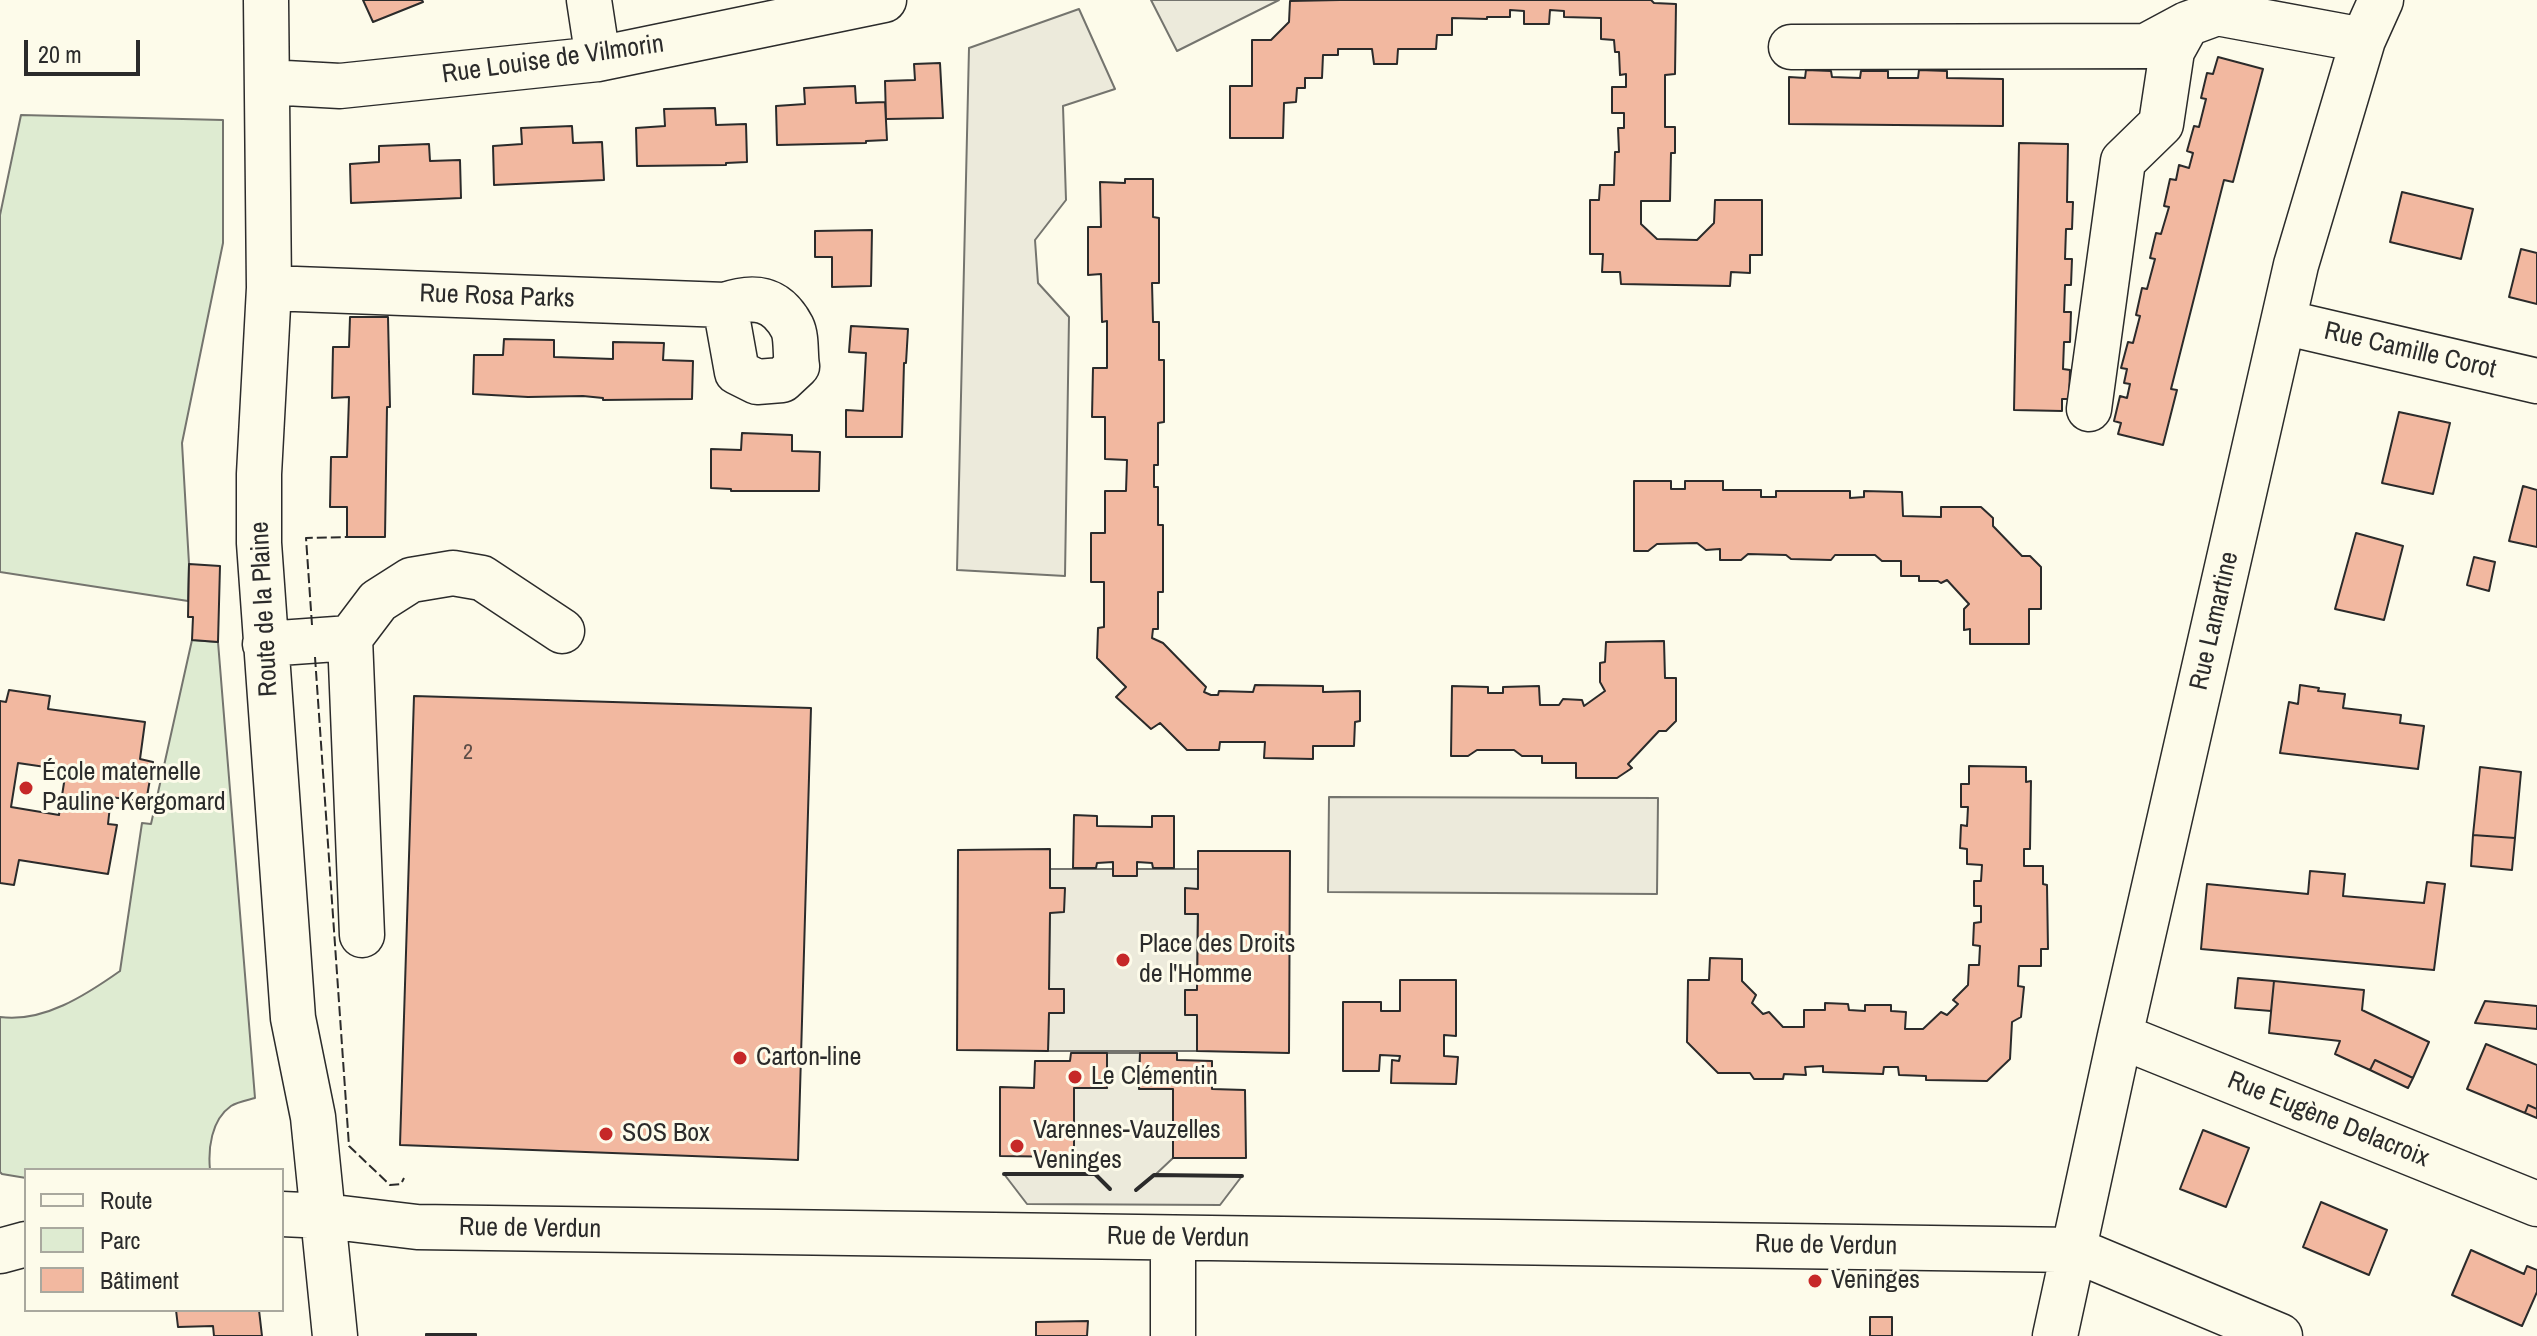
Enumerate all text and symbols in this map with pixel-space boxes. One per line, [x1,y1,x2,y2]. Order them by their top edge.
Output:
scale bar [28,24,144,74]
street label: Rue Louise de Vilmorin [440,29,666,91]
text: 20 m [38,38,82,70]
street label: Rue Rosa Parks [419,279,575,315]
street label: Rue Camille Corot [2321,316,2499,386]
street label: Route de la Plaine [245,521,285,697]
street label: Rue Lamartine [2184,549,2246,693]
house number: 2 [463,740,473,766]
place label: École maternelle Pauline Kergomard [42,757,226,818]
marker: École maternelle Pauline Kergomard [17,779,35,797]
place label: Place des Droits de l'Homme [1139,929,1295,990]
marker: Place des Droits de l'Homme [1114,951,1132,969]
place label: Carton-line [756,1042,861,1074]
marker: Carton-line [731,1049,749,1067]
place label: Le Clémentin [1091,1061,1218,1093]
street label: Rue Eugène Delacroix [2223,1065,2433,1175]
marker: Le Clémentin [1066,1068,1084,1086]
place label: Varennes-Vauzelles Veninges [1033,1115,1221,1176]
place label: SOS Box [622,1118,710,1150]
marker: SOS Box [597,1125,615,1143]
marker: Varennes-Vauzelles Veninges [1008,1137,1026,1155]
legend [24,1168,284,1312]
text: Route [100,1184,153,1216]
street label: Rue de Verdun [459,1212,601,1246]
street label: Rue de Verdun [1107,1221,1249,1255]
text: Parc [100,1224,140,1256]
street label: Rue de Verdun [1755,1229,1897,1263]
text: Bâtiment [100,1264,179,1296]
place label: Veninges [1831,1265,1920,1297]
marker: Veninges [1806,1272,1824,1290]

